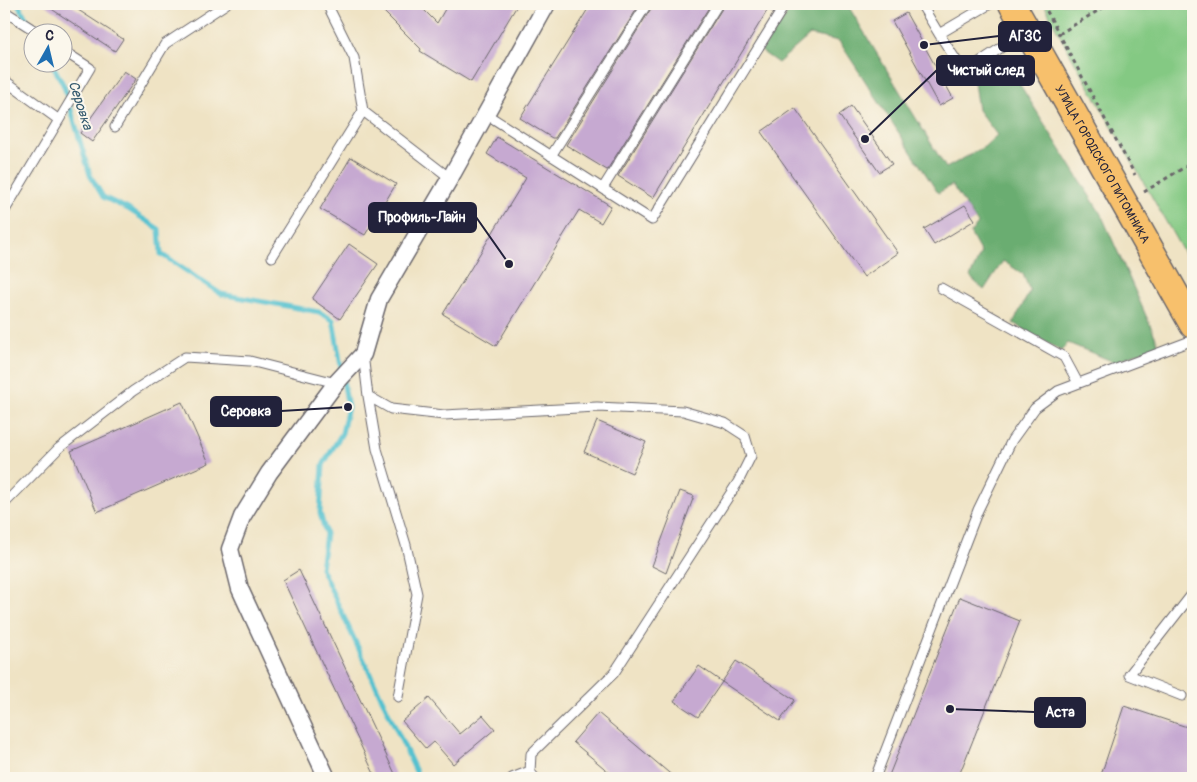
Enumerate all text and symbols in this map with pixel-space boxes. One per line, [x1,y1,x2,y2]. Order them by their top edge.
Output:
north arrow [22,22,72,72]
callout: АГЗС [999,22,1051,51]
text: С [44,27,56,45]
text: АГЗС [1009,28,1042,45]
callout: Чистый след [937,56,1034,85]
text: Чистый след [947,62,1025,79]
water label: Серовка [65,79,97,133]
street label: УЛИЦА ГОРОДСКОГО ПИТОМНИКА [1051,83,1153,247]
callout: Профиль-Лайн [369,203,476,232]
text: Профиль-Лайн [378,209,466,226]
callout: Серовка [211,397,281,426]
text: Серовка [221,403,272,420]
callout: Аста [1035,698,1085,727]
text: Аста [1045,704,1075,721]

